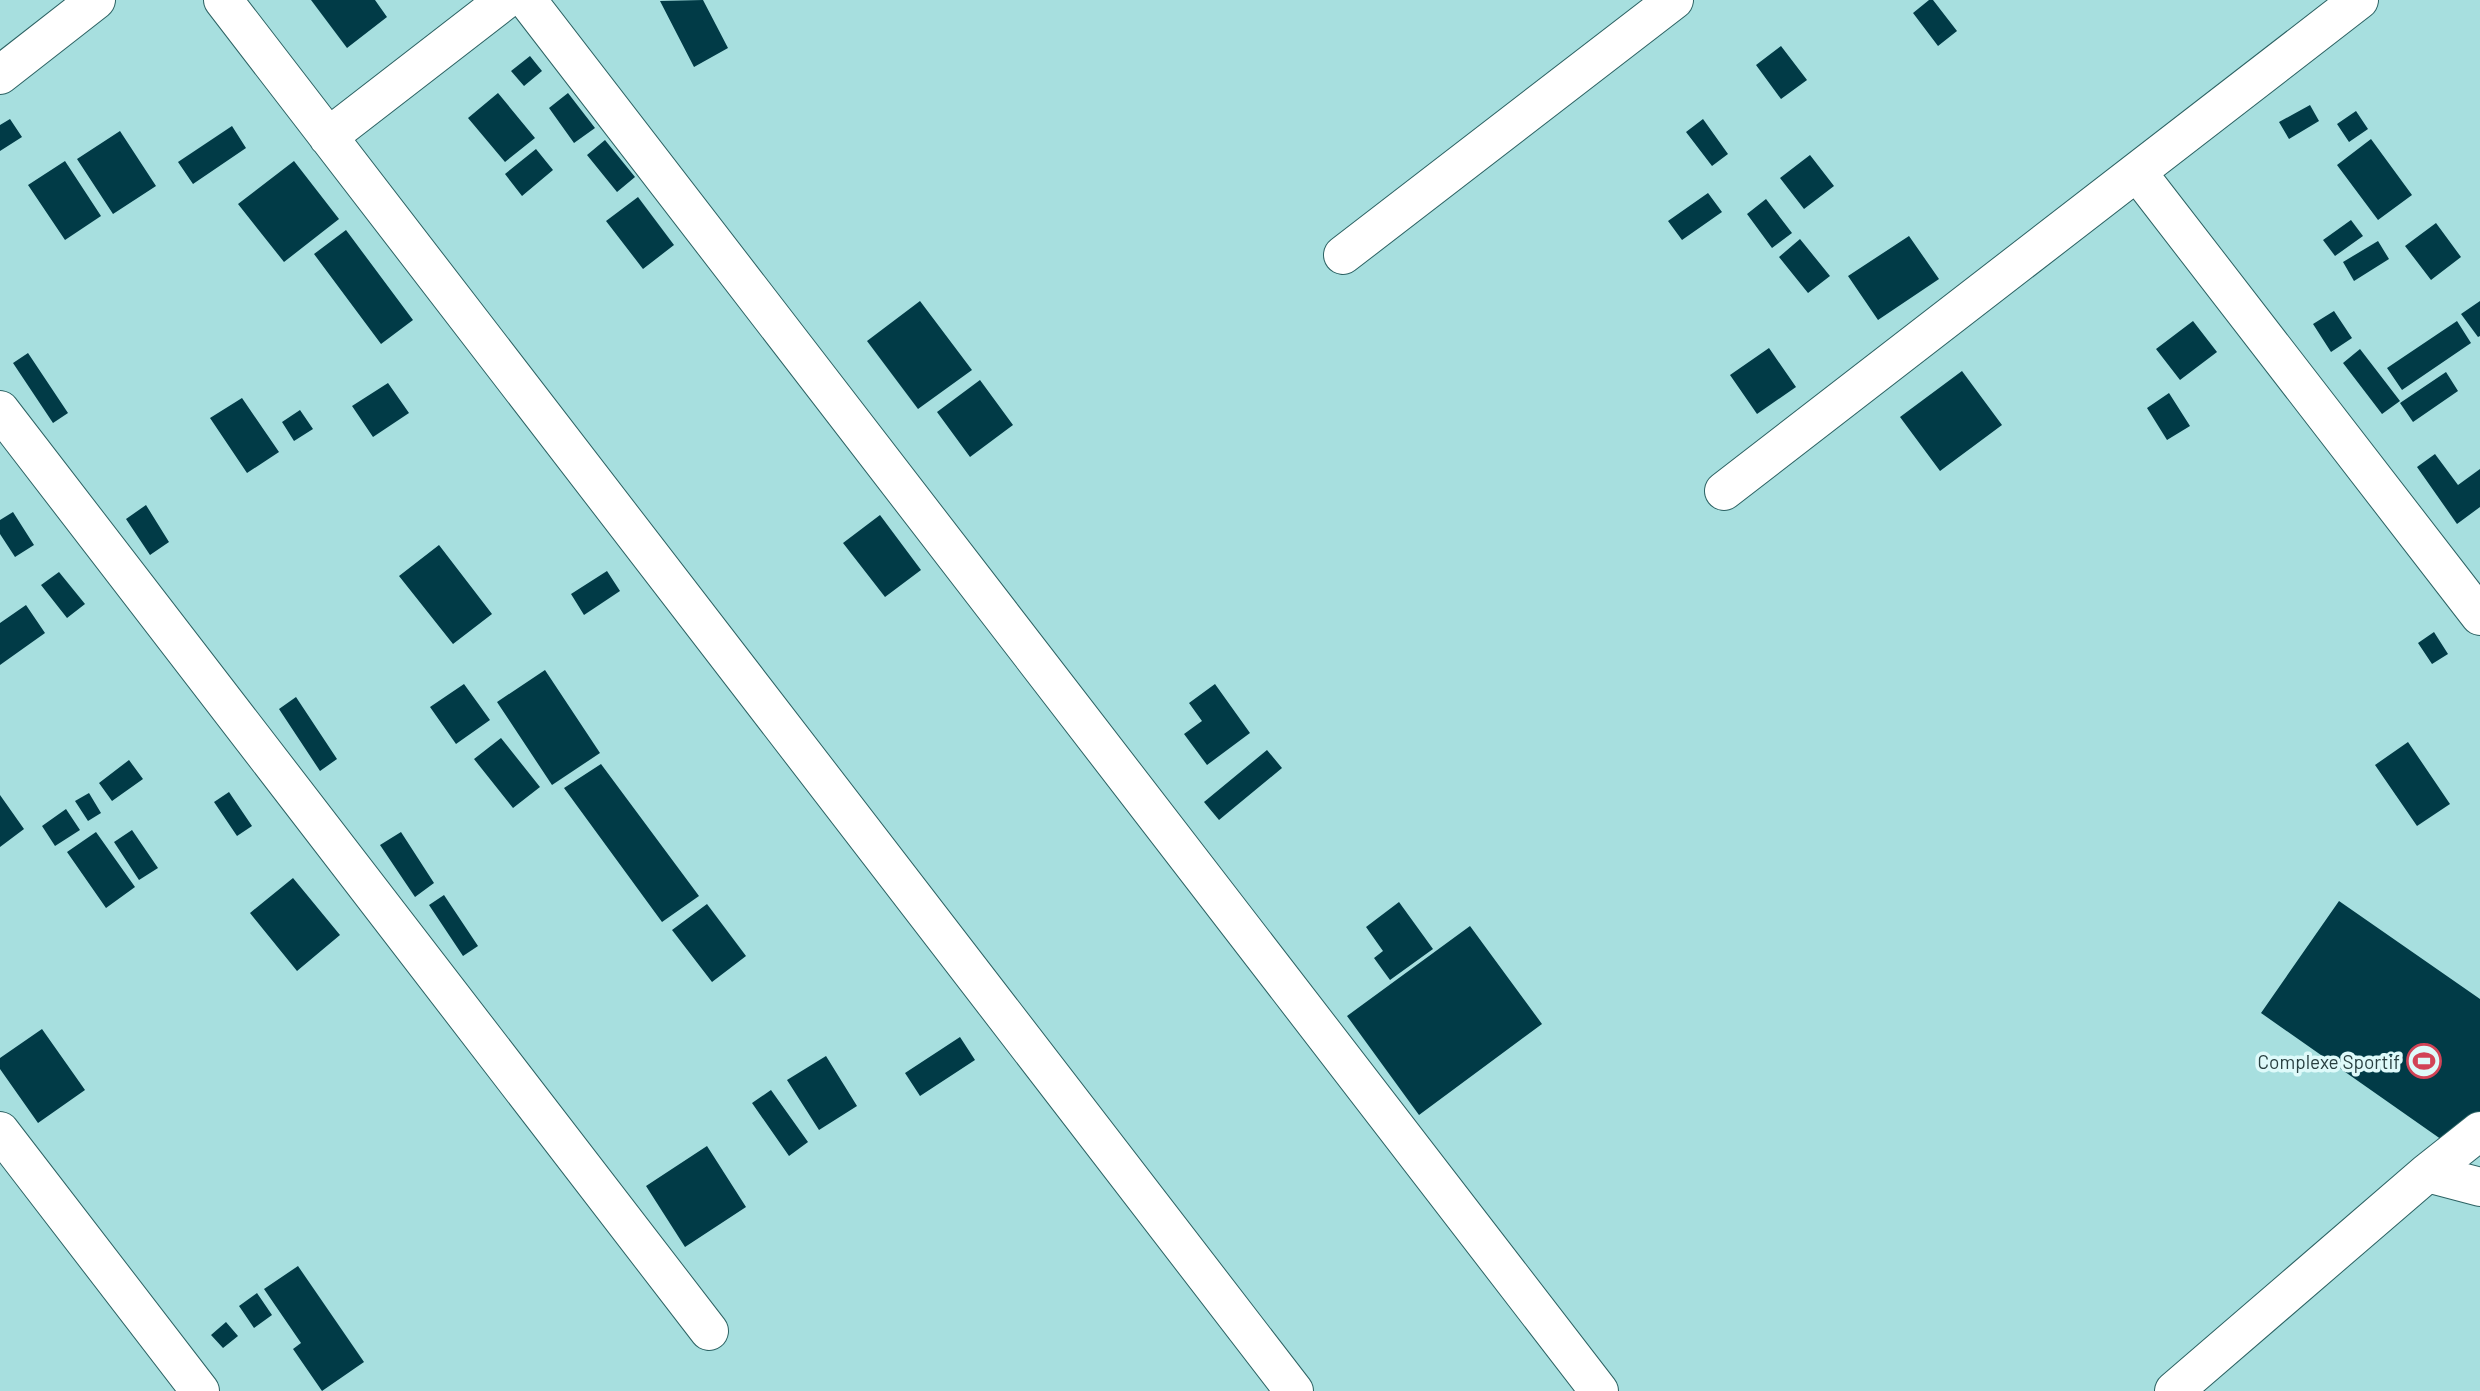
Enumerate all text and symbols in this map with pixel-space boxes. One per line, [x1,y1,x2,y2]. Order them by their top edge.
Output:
sports icon: Complexe Sportif [2405,1042,2443,1080]
place label: Complexe Sportif [2258,1050,2400,1073]

